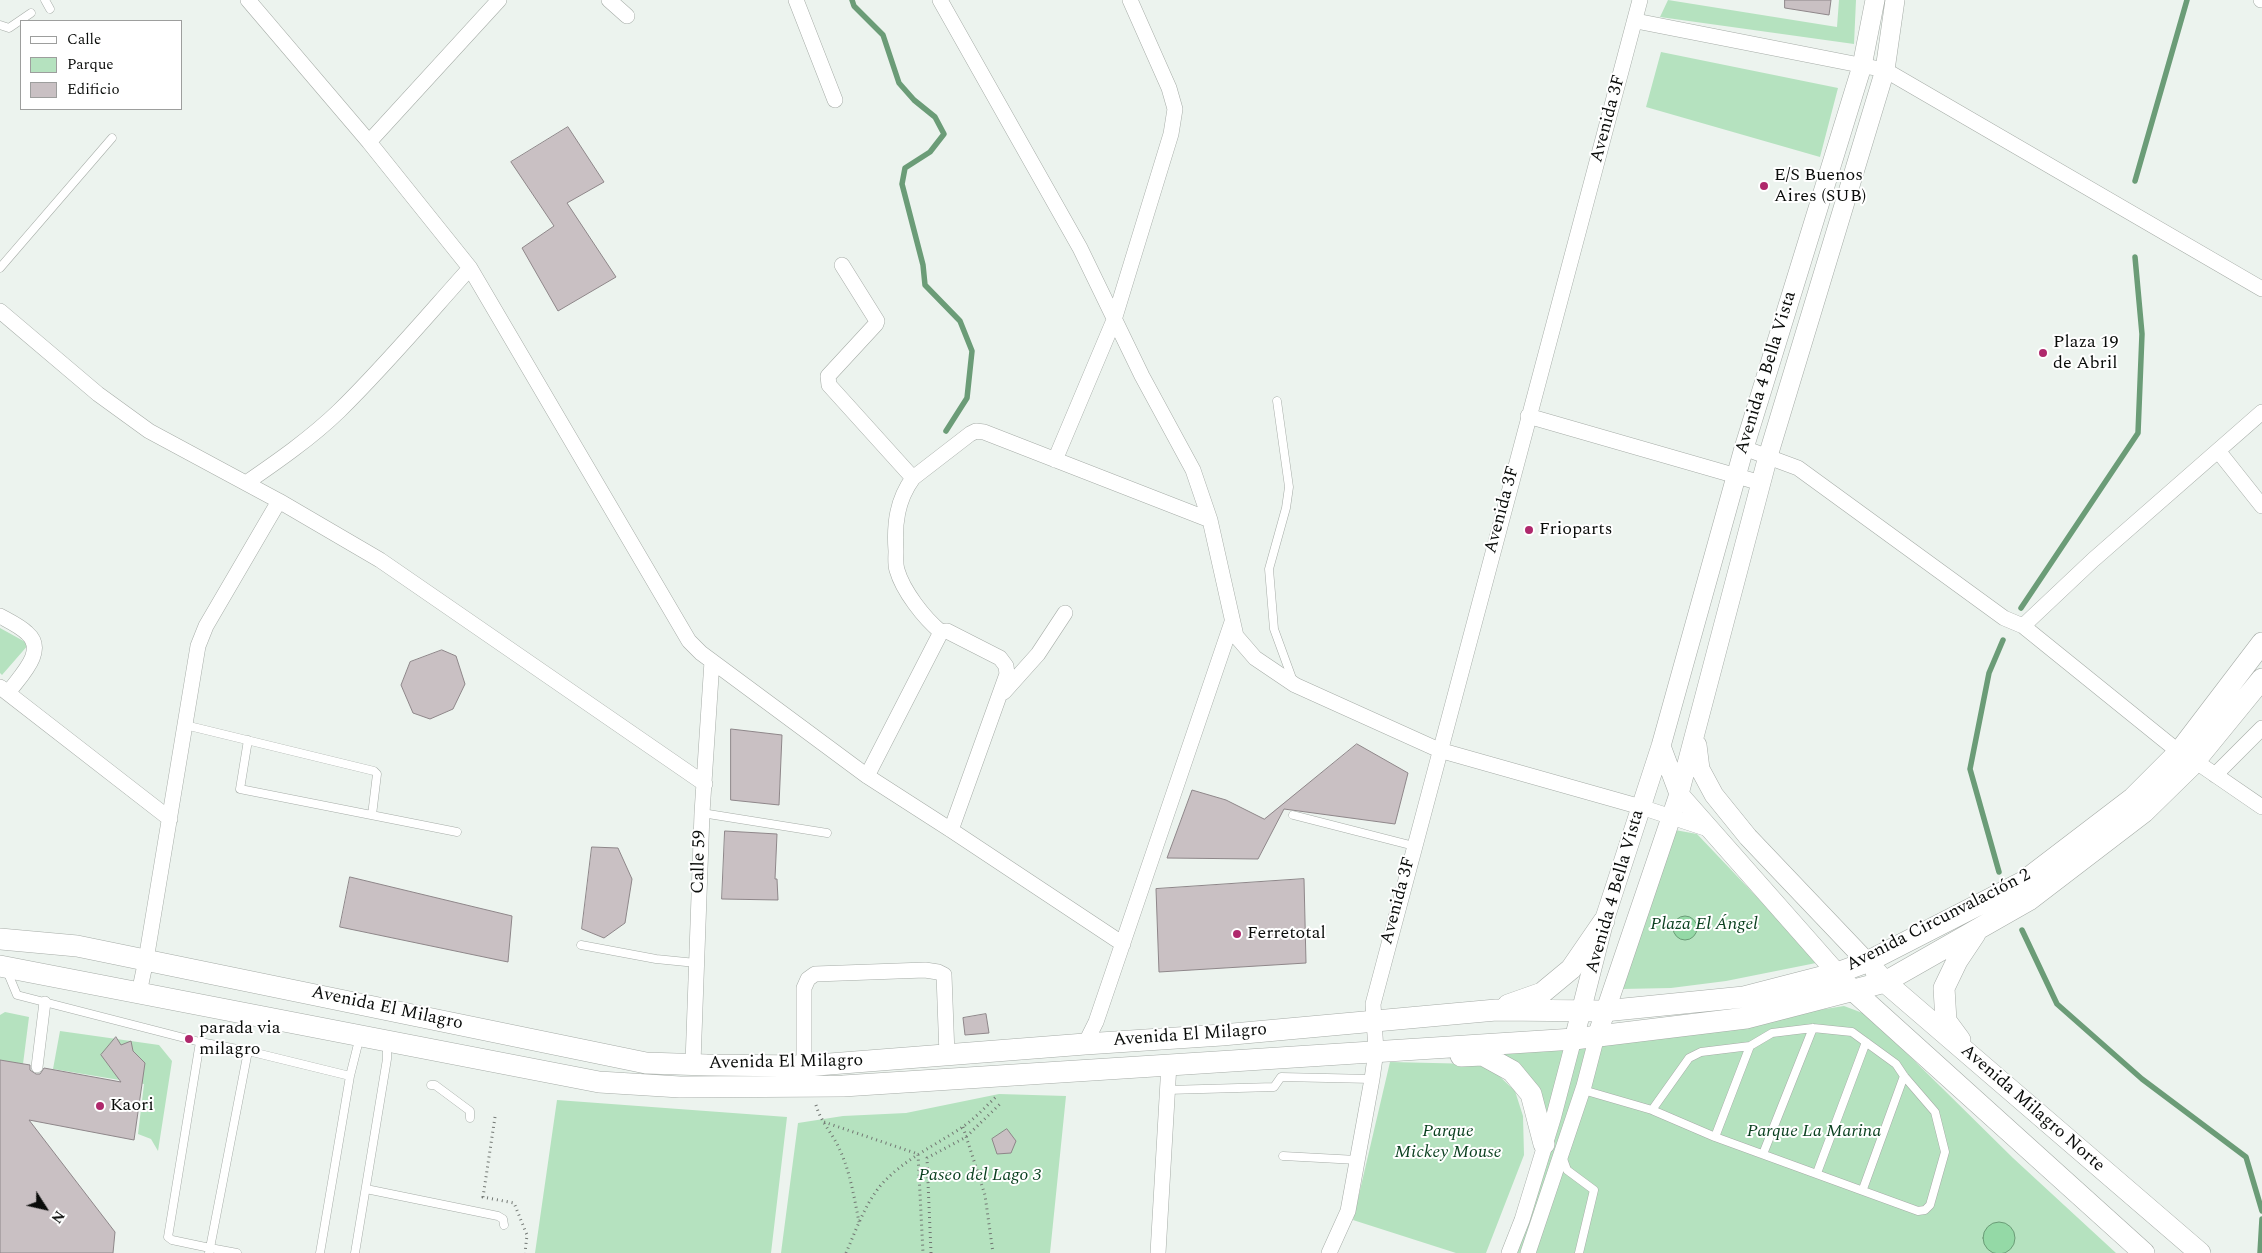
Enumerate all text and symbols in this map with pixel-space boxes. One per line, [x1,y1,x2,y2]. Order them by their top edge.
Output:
legend [20,20,182,110]
text: Calle [67,28,101,51]
text: Parque [67,53,114,76]
street label: Avenida 3F [1587,73,1631,165]
text: Edificio [67,78,120,101]
place label: E/S Buenos Aires (SUB) [1774,165,1866,208]
marker: E/S Buenos Aires (SUB) [1758,180,1770,192]
street label: Avenida 4 Bella Vista [1732,289,1802,457]
place label: Plaza 19 de Abril [2053,332,2118,374]
marker: Plaza 19 de Abril [2037,347,2049,359]
street label: Avenida 3F [1481,464,1525,556]
place label: Frioparts [1539,519,1612,541]
marker: Frioparts [1523,524,1535,536]
street label: Avenida 4 Bella Vista [1582,808,1650,976]
street label: Calle 59 [688,830,712,894]
street label: Avenida 3F [1377,855,1421,947]
street label: Avenida Circunvalación 2 [1843,865,2035,977]
park label: Plaza El Ángel [1650,914,1758,936]
place label: Ferretotal [1247,923,1326,945]
marker: Ferretotal [1231,928,1243,940]
street label: Avenida El Milagro [309,982,465,1036]
place label: parada via milagro [199,1018,281,1060]
street label: Avenida El Milagro [1112,1020,1268,1052]
marker: parada via milagro [183,1033,195,1045]
street label: Avenida Milagro Norte [1956,1041,2108,1177]
street label: Avenida El Milagro [709,1051,863,1075]
place label: Kaori [110,1095,154,1117]
marker: Kaori [94,1100,106,1112]
park label: Parque Mickey Mouse [1394,1121,1502,1164]
park label: Parque La Marina [1747,1121,1881,1143]
park label: Paseo del Lago 3 [918,1165,1042,1187]
north arrow [20,1183,70,1233]
text: N [46,1206,70,1228]

